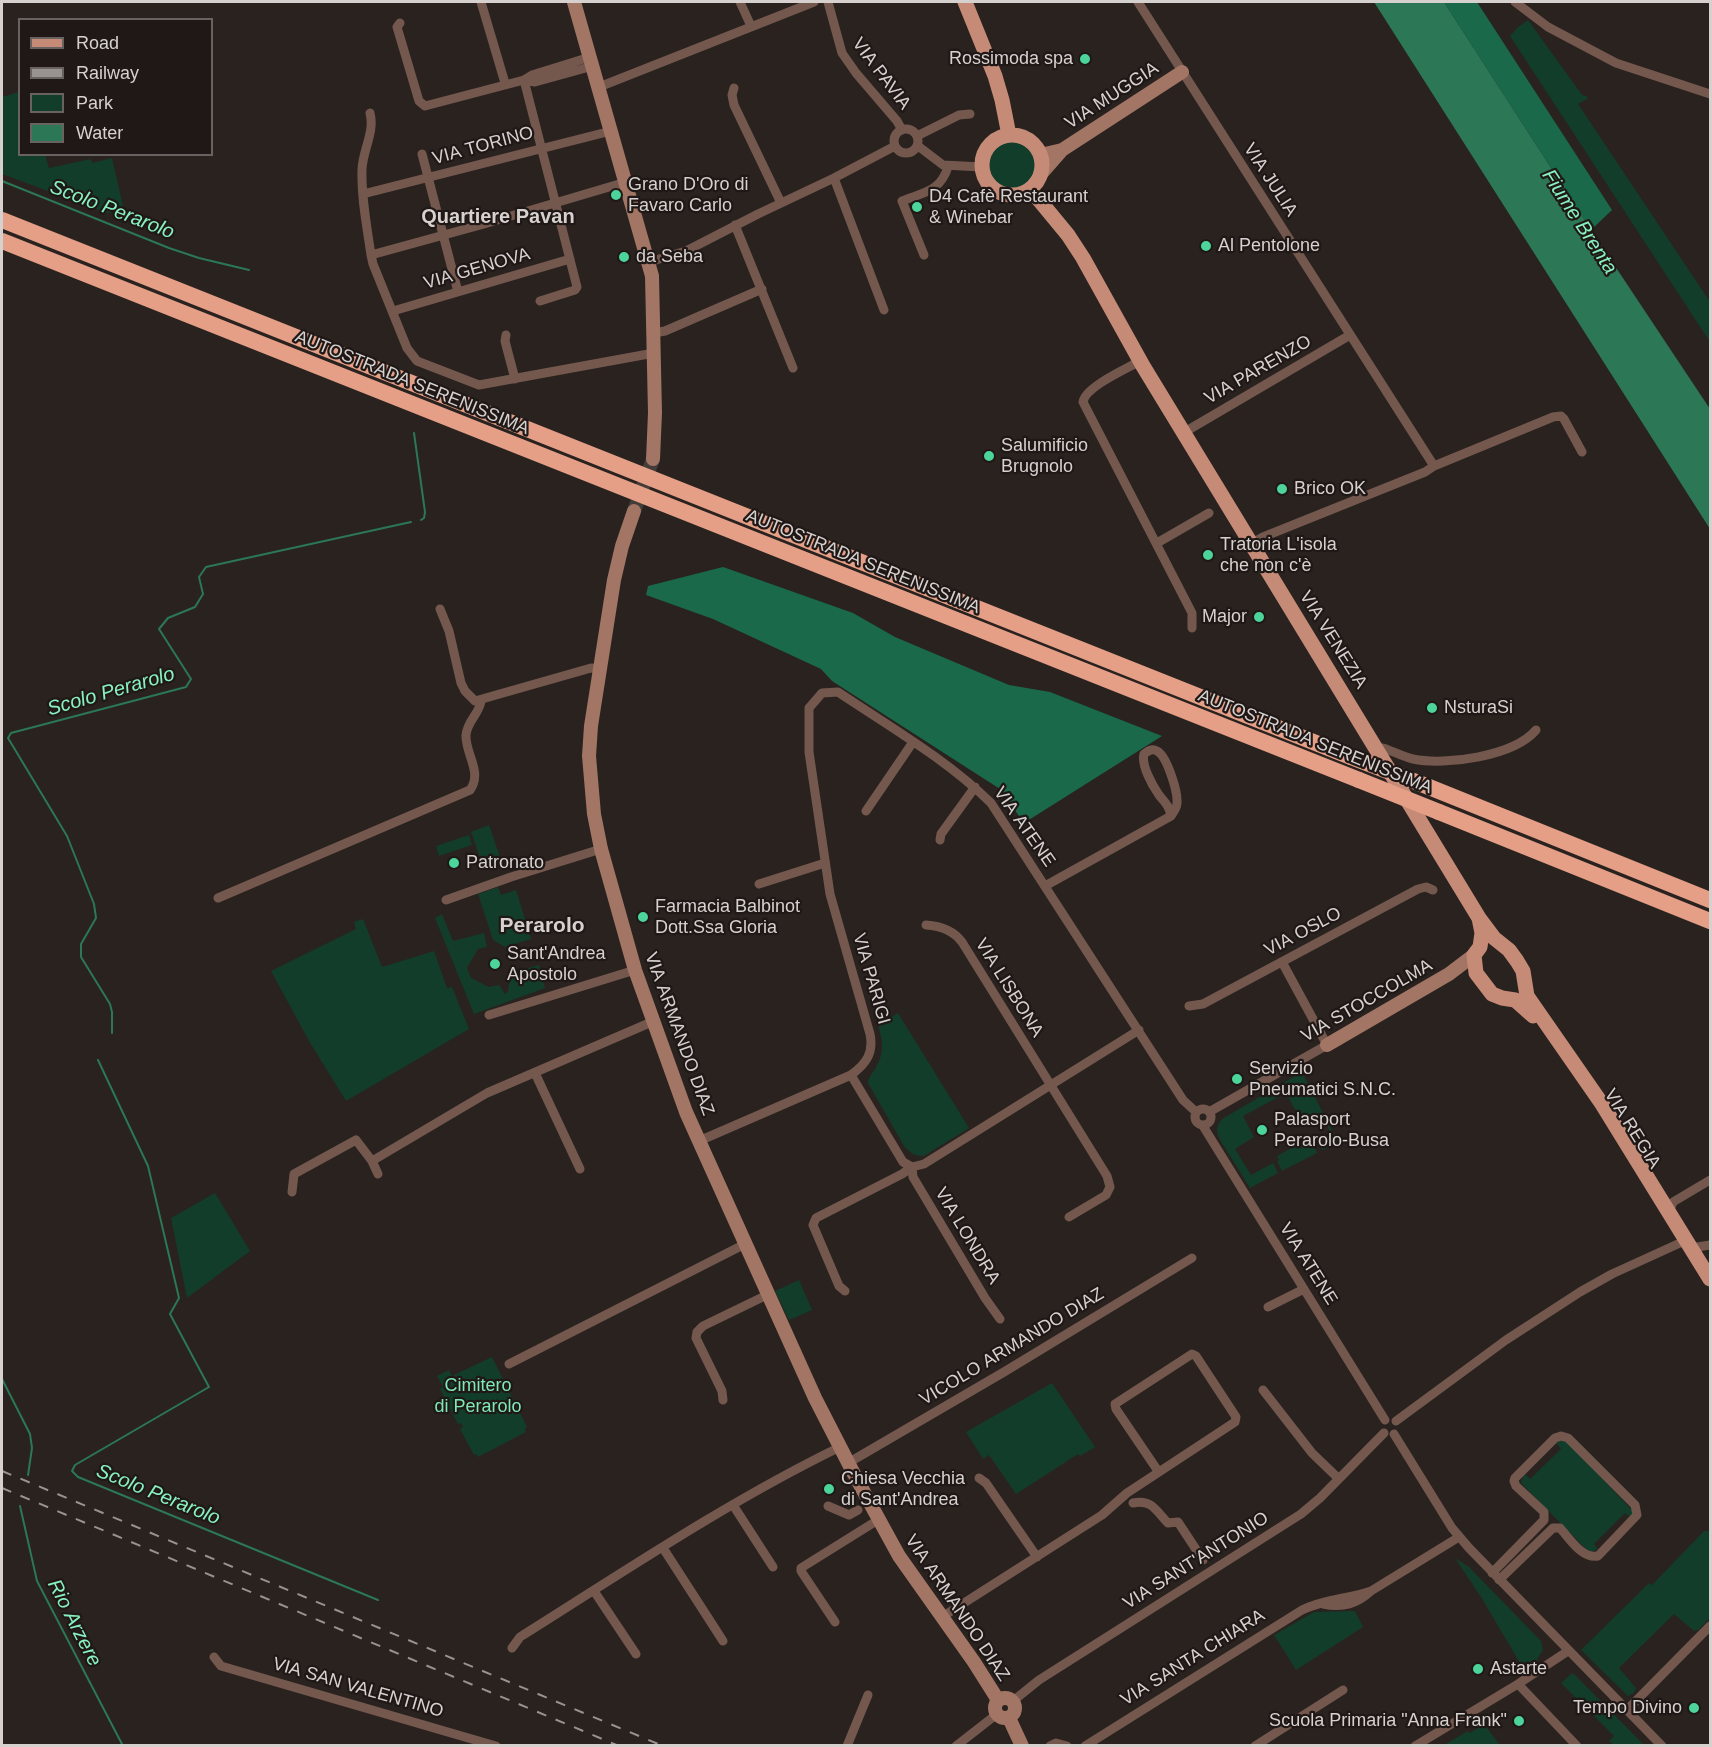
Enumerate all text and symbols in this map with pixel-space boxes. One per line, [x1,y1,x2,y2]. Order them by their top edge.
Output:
legend [18,18,213,156]
text: Road [76,33,119,53]
street label: VIA PAVIA [847,34,915,114]
place label: Rossimoda spa [949,48,1073,70]
marker: Rossimoda spa [1078,52,1092,66]
street label: VIA MUGGIA [1061,58,1163,134]
text: Railway [76,63,139,83]
text: Park [76,93,113,113]
street label: VIA TORINO [430,122,536,170]
text: Water [76,123,123,143]
street label: VIA JULIA [1238,139,1302,221]
water label: Fiume Brenta [1536,165,1622,279]
place label: Grano D'Oro di Favaro Carlo [628,174,748,216]
water label: Scolo Perarolo [46,175,178,245]
place label: D4 Cafè Restaurant & Winebar [929,186,1088,228]
marker: Grano D'Oro di Favaro Carlo [609,188,623,202]
marker: D4 Cafè Restaurant & Winebar [910,200,924,214]
district label: Quartiere Pavan [421,205,575,229]
place label: Al Pentolone [1218,235,1320,257]
marker: Al Pentolone [1199,239,1213,253]
street label: VIA GENOVA [421,244,533,294]
place label: da Seba [636,246,703,268]
marker: da Seba [617,250,631,264]
street label: AUTOSTRADA SERENISSIMA [292,326,532,440]
street label: VIA PARENZO [1201,331,1315,409]
place label: Salumificio Brugnolo [1001,435,1088,478]
marker: Salumificio Brugnolo [982,449,996,463]
place label: Brico OK [1294,478,1366,500]
marker: Brico OK [1275,482,1289,496]
street label: AUTOSTRADA SERENISSIMA [743,505,983,619]
place label: Tratoria L'isola che non c'è [1220,534,1337,576]
marker: Tratoria L'isola che non c'è [1201,548,1215,562]
street label: VIA VENEZIA [1294,587,1372,693]
place label: Major [1202,606,1247,628]
marker: Major [1252,610,1266,624]
water label: Scolo Perarolo [45,662,177,722]
street label: AUTOSTRADA SERENISSIMA [1195,685,1435,799]
place label: NsturaSi [1444,697,1513,719]
marker: NsturaSi [1425,701,1439,715]
street label: VIA ATENE [989,783,1059,871]
place label: Patronato [466,852,544,874]
marker: Patronato [447,856,461,870]
place label: Farmacia Balbinot Dott.Ssa Gloria [655,896,800,938]
street label: VIA OSLO [1261,903,1345,961]
marker: Farmacia Balbinot Dott.Ssa Gloria [636,910,650,924]
district label: Perarolo [499,913,585,939]
street label: VIA PARIGI [848,931,894,1027]
street label: VIA LISBONA [970,935,1048,1041]
place label: Sant'Andrea Apostolo [507,943,606,986]
street label: VIA ARMANDO DIAZ [639,949,719,1119]
street label: VIA STOCCOLMA [1298,955,1436,1047]
marker: Sant'Andrea Apostolo [488,957,502,971]
place label: Servizio Pneumatici S.N.C. [1249,1058,1396,1100]
marker: Servizio Pneumatici S.N.C. [1230,1072,1244,1086]
street label: VIA REGIA [1599,1085,1665,1173]
place label: Palasport Perarolo-Busa [1274,1109,1389,1152]
marker: Palasport Perarolo-Busa [1255,1123,1269,1137]
street label: VIA LONDRA [930,1184,1004,1288]
street label: VIA ATENE [1274,1219,1342,1309]
street label: VICOLO ARMANDO DIAZ [916,1283,1108,1411]
park label: Cimitero di Perarolo [434,1375,522,1418]
water label: Scolo Perarolo [93,1459,223,1531]
place label: Chiesa Vecchia di Sant'Andrea [841,1468,965,1510]
marker: Chiesa Vecchia di Sant'Andrea [822,1482,836,1496]
street label: VIA SANT'ANTONIO [1119,1508,1273,1614]
street label: VIA ARMANDO DIAZ [900,1531,1014,1685]
water label: Rio Arzere [42,1575,106,1671]
street label: VIA SANTA CHIARA [1117,1605,1269,1711]
street label: VIA SAN VALENTINO [270,1653,446,1723]
place label: Astarte [1490,1658,1547,1680]
marker: Astarte [1471,1662,1485,1676]
place label: Tempo Divino [1573,1697,1682,1719]
marker: Tempo Divino [1687,1701,1701,1715]
place label: Scuola Primaria "Anna Frank" [1269,1710,1507,1732]
marker: Scuola Primaria "Anna Frank" [1512,1714,1526,1728]

